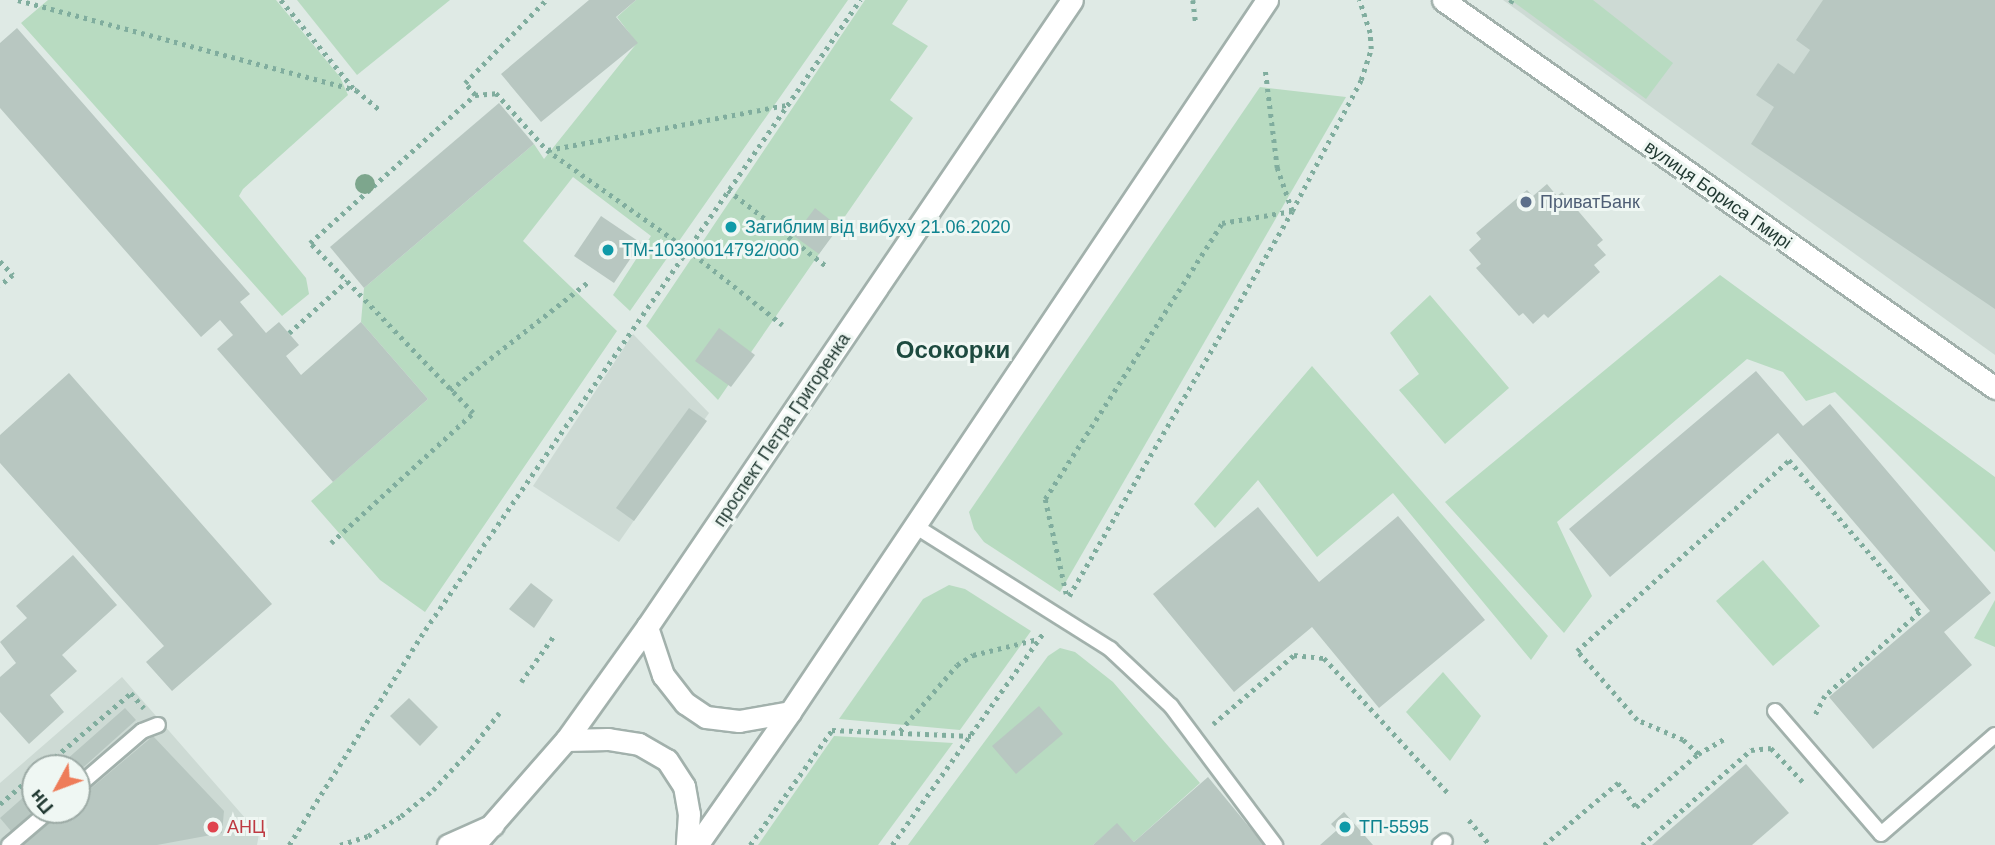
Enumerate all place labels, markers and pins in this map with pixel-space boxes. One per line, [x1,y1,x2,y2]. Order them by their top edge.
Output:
place label: ПриватБанк [1540,191,1640,213]
marker: ПриватБанк [1518,194,1534,210]
place label: Загиблим від вибуху 21.06.2020 [745,216,1011,238]
marker: Загиблим від вибуху 21.06.2020 [723,219,739,235]
place label: ТМ-10300014792/000 [622,239,799,261]
marker: ТМ-10300014792/000 [600,242,616,258]
place label: АНЦ [227,816,265,838]
place label: ТП-5595 [1359,816,1429,838]
marker: АНЦ [205,819,221,835]
marker: ТП-5595 [1337,819,1353,835]

